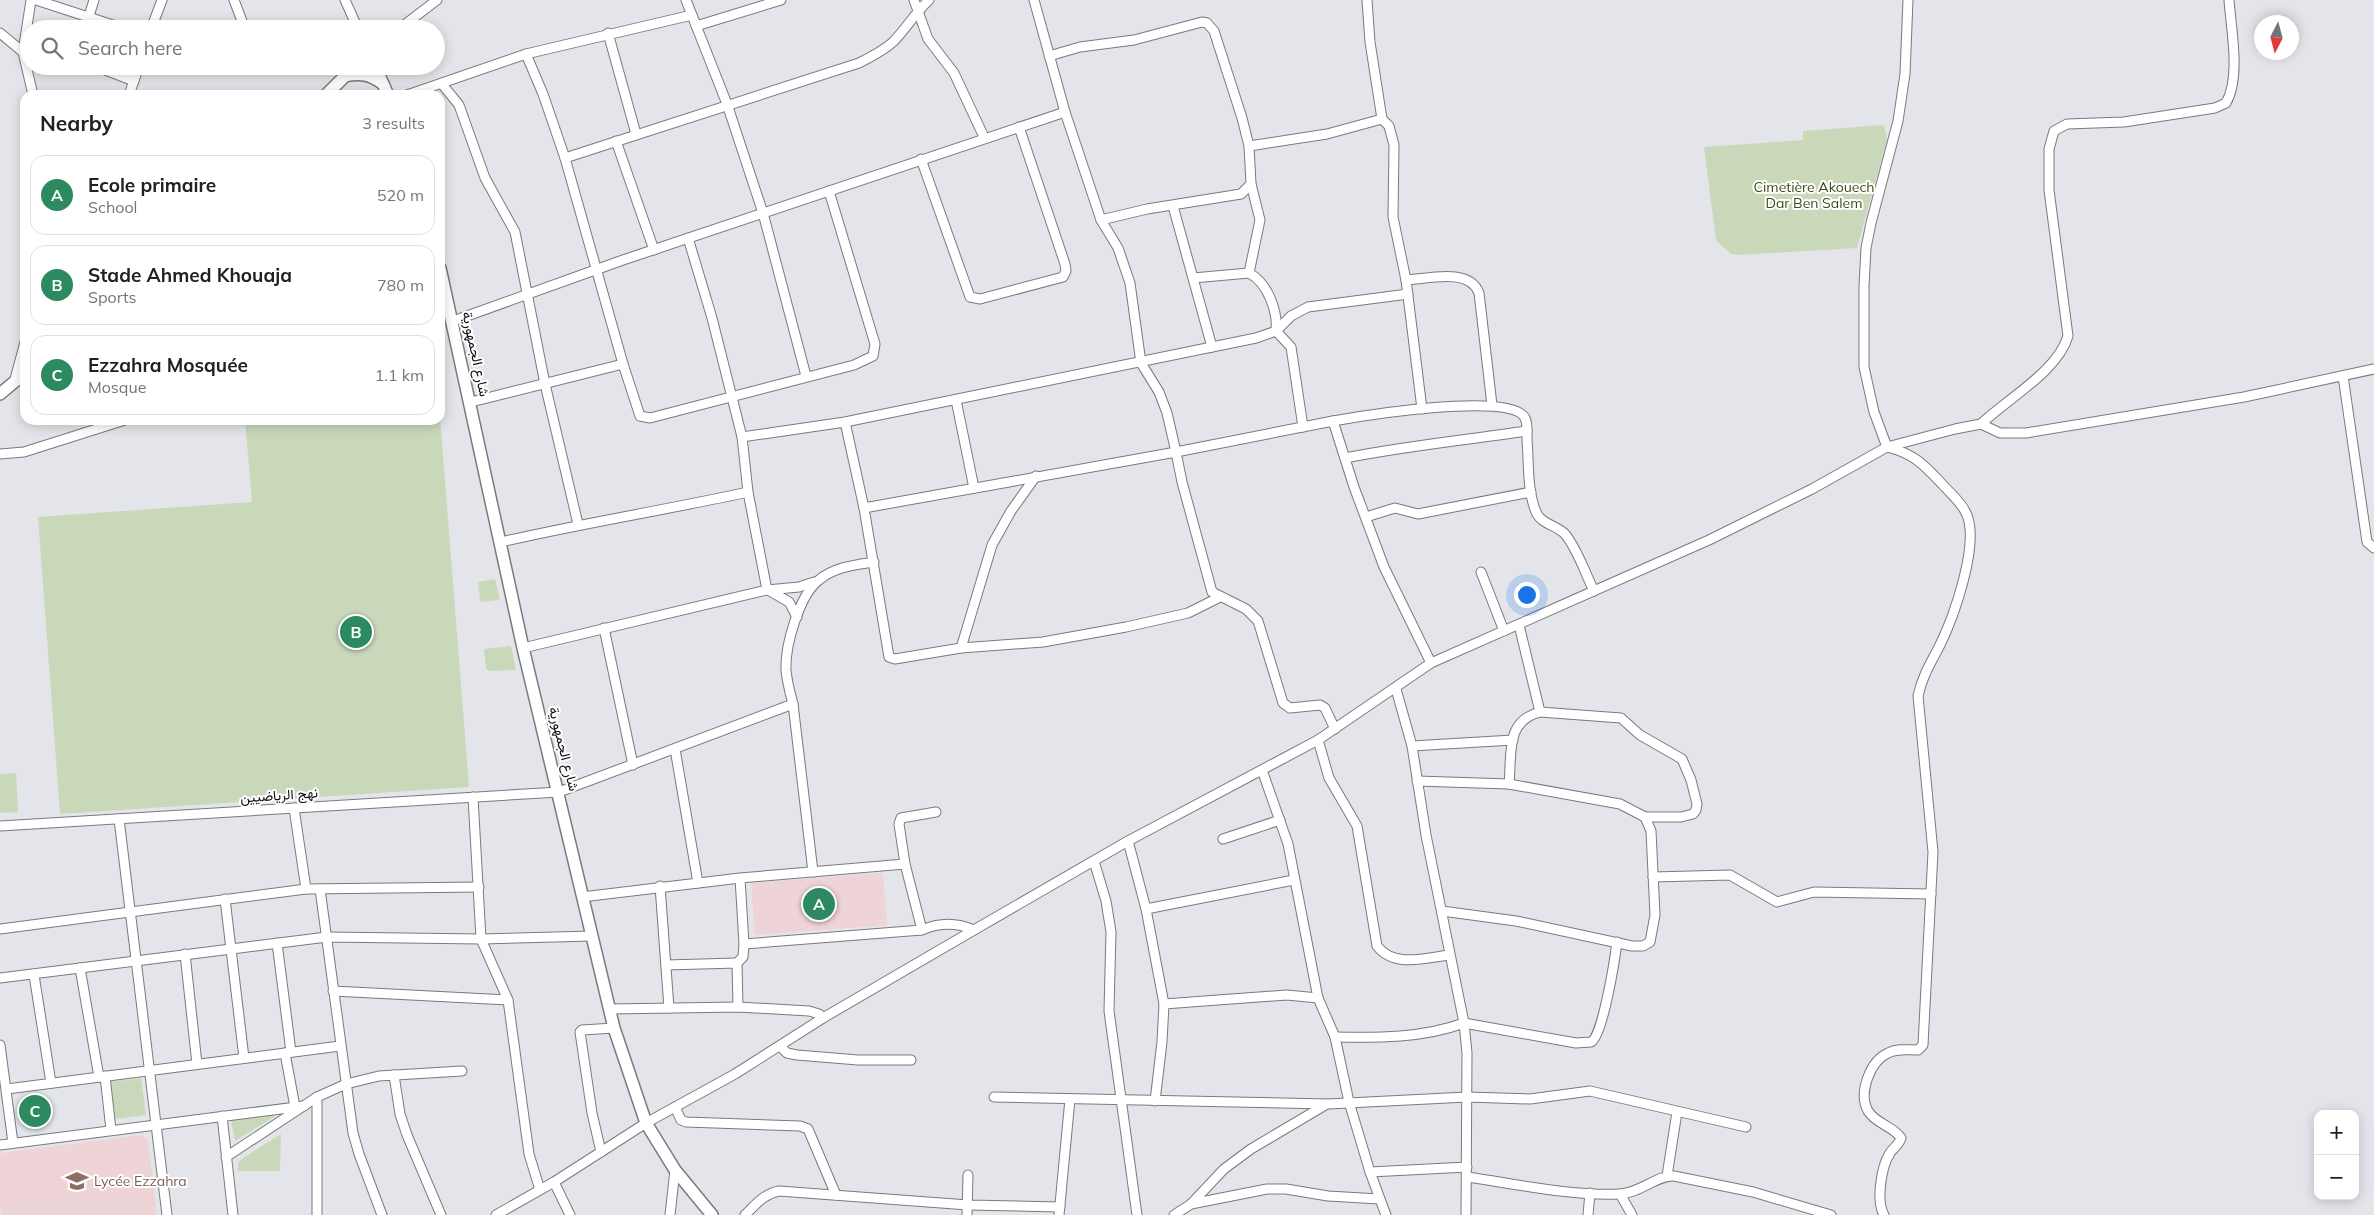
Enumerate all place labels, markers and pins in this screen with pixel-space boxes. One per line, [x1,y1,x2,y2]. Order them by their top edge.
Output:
pin: B [340,613,372,651]
pin: A [803,885,835,923]
pin: C [19,1092,51,1130]
school or university icon: Lycée Ezzahra [64,1168,90,1194]
place label: Lycée Ezzahra [94,1172,187,1190]

